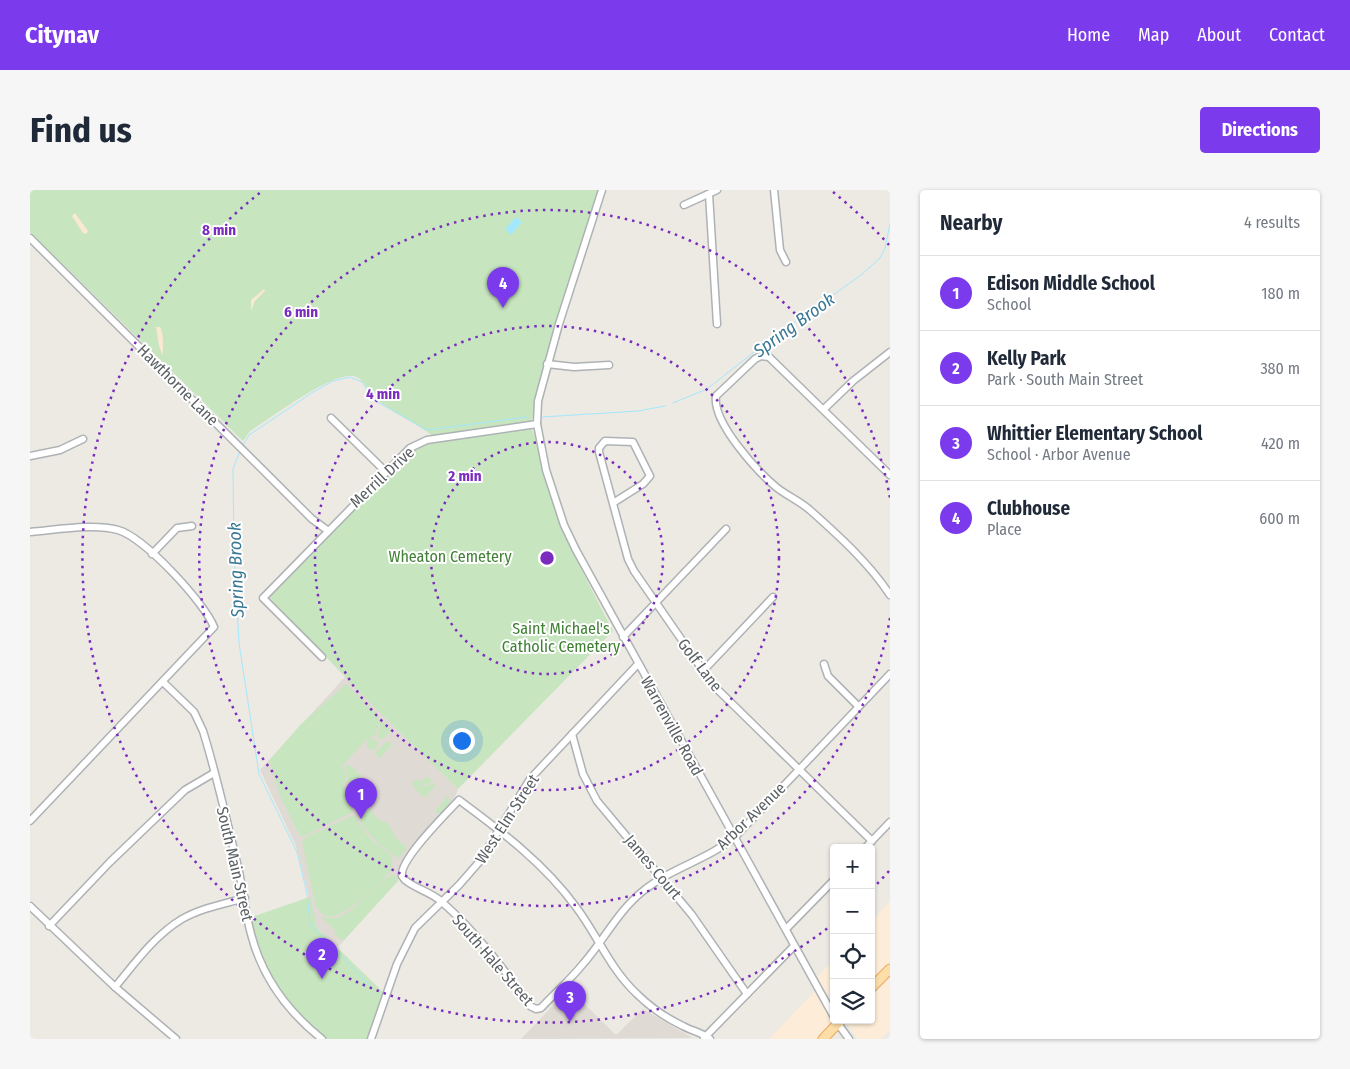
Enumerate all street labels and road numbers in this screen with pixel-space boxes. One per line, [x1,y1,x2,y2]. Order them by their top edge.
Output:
street label: Hawthorne Lane [134,341,223,430]
street label: Merrill Drive [346,443,418,511]
street label: Golf Lane [674,635,726,695]
street label: Warrenville Road [637,673,707,779]
street label: West Elm Street [471,770,543,867]
street label: Arbor Avenue [713,778,789,854]
street label: South Main Street [213,805,258,924]
street label: James Court [621,831,686,904]
street label: South Hale Street [448,910,538,1010]

